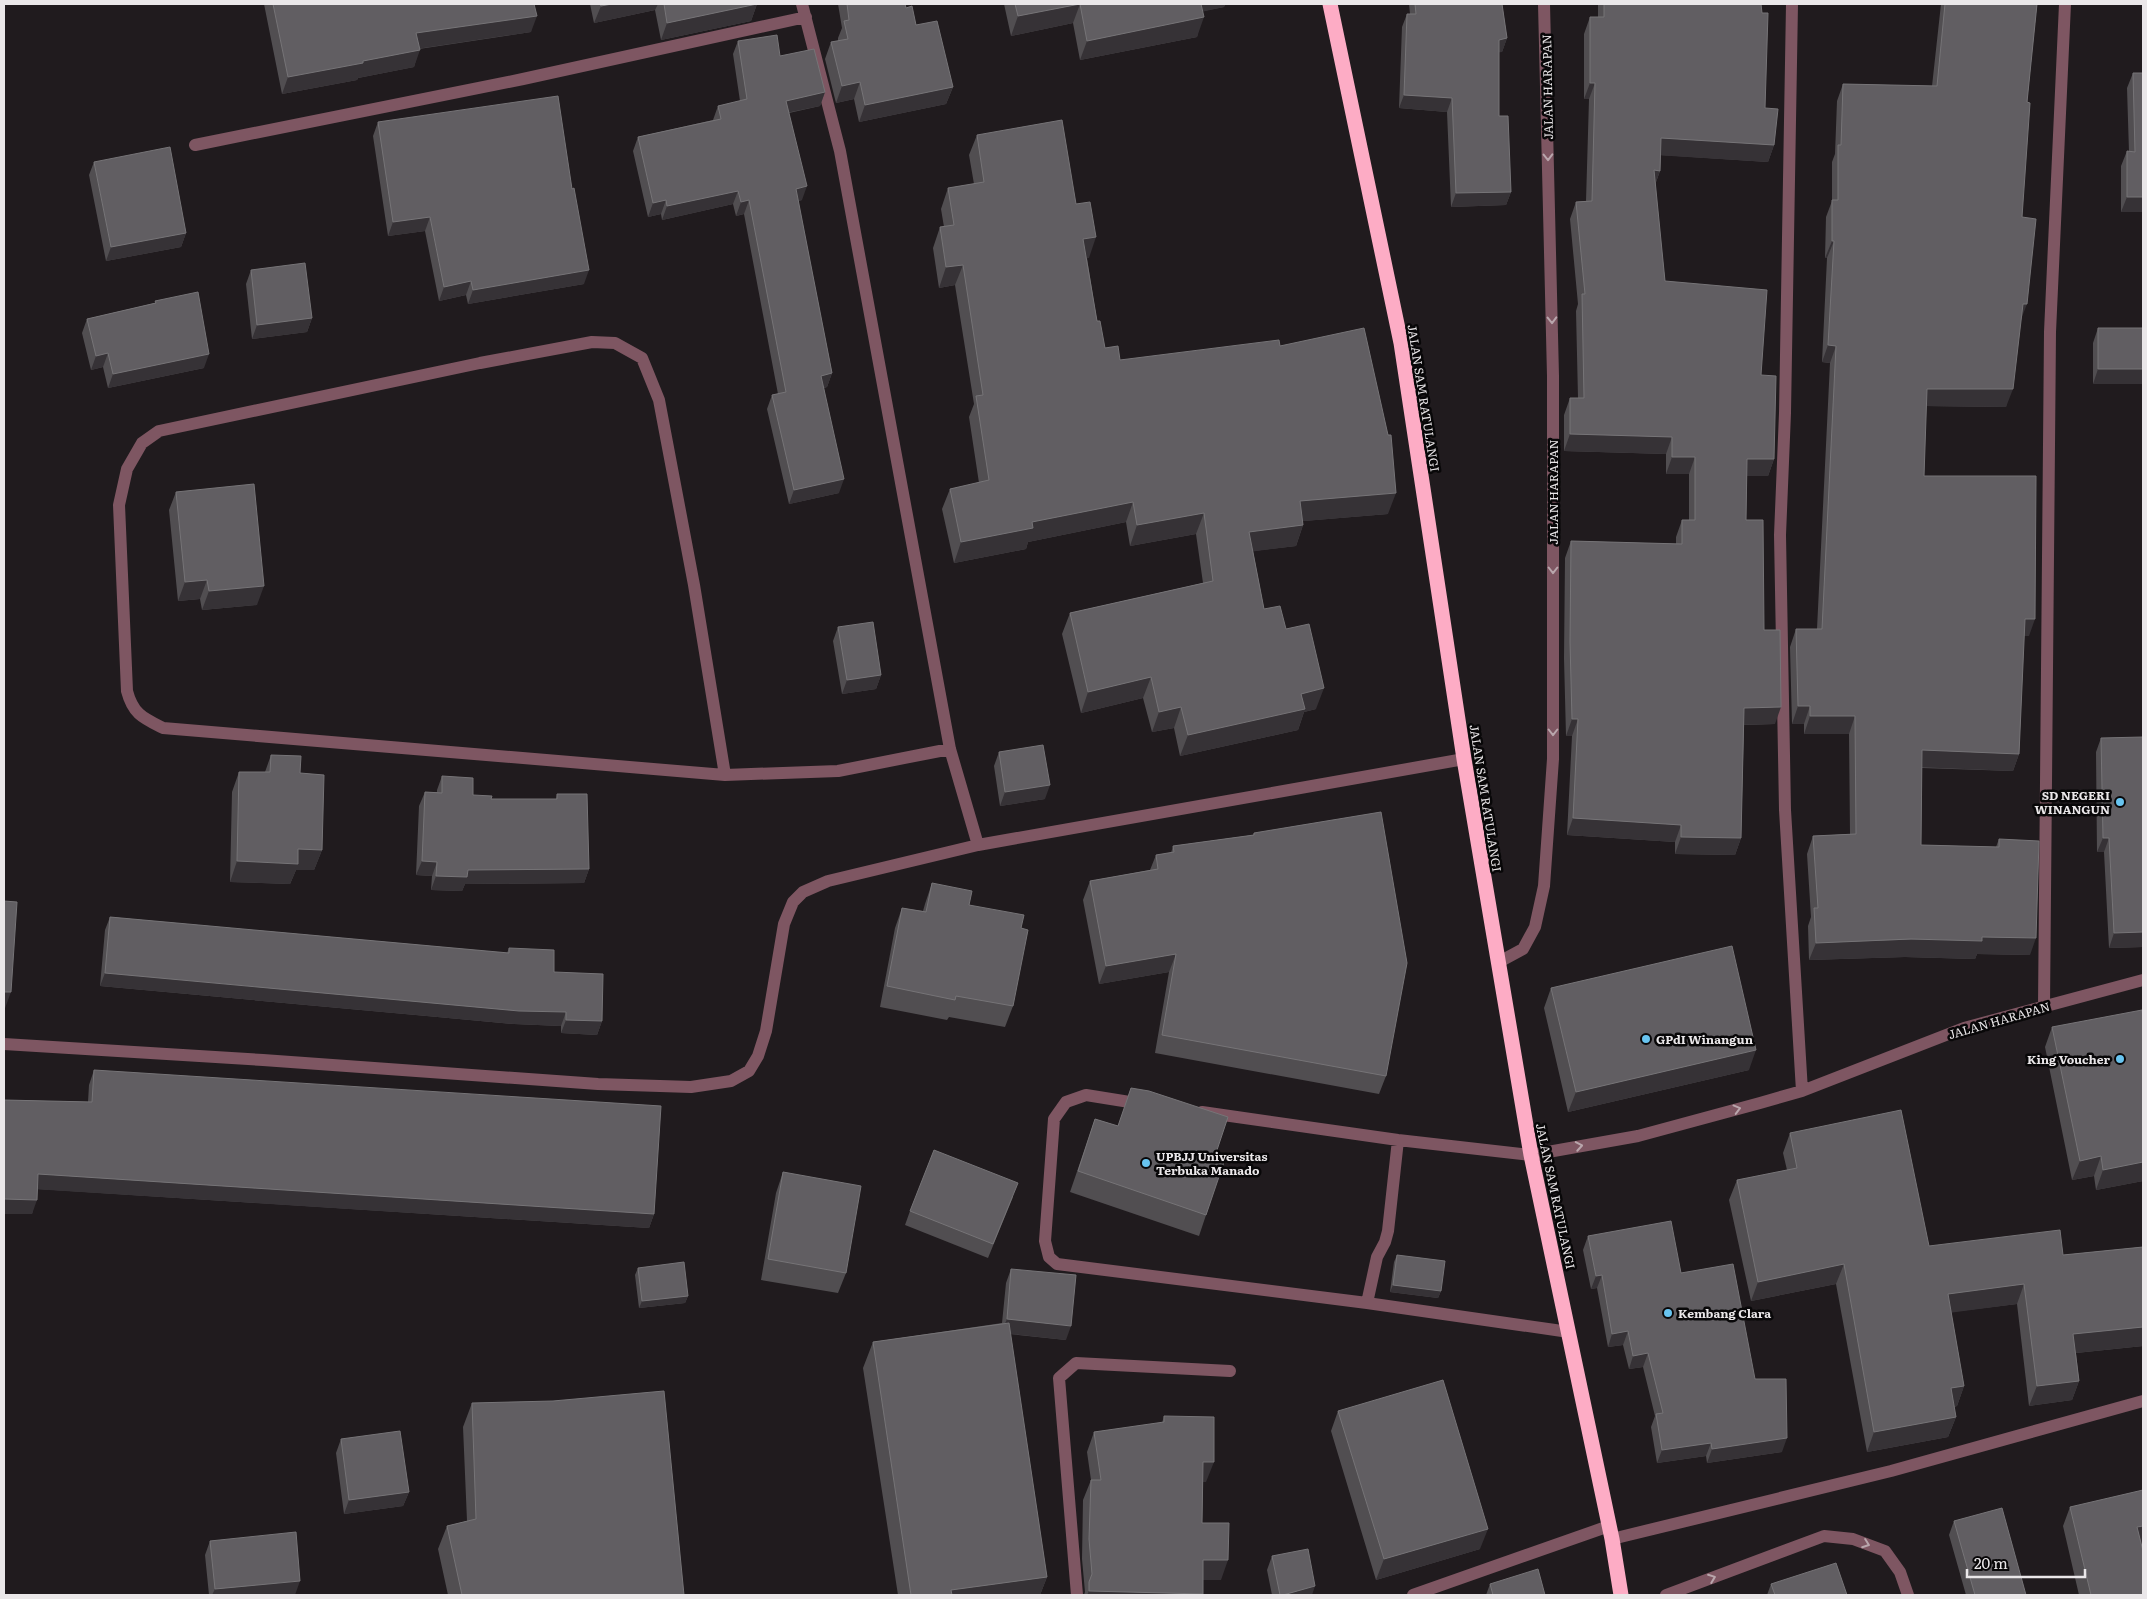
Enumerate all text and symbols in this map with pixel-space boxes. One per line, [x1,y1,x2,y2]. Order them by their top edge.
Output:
street label: JALAN HARAPAN [1537,34,1557,140]
one-way arrow [1543,154,1554,162]
one-way arrow [1547,316,1557,324]
street label: JALAN SAM RATULANGI [1403,323,1445,473]
street label: JALAN HARAPAN [1544,439,1562,545]
one-way arrow [1548,566,1558,574]
street label: JALAN SAM RATULANGI [1465,723,1507,873]
one-way arrow [1548,729,1558,737]
place label: SD NEGERI WINANGUN [2034,786,2110,818]
marker: SD NEGERI WINANGUN [2114,796,2126,808]
street label: JALAN HARAPAN [1946,997,2052,1043]
place label: GPdI Winangun [1656,1030,1754,1048]
marker: GPdI Winangun [1640,1033,1652,1045]
place label: King Voucher [2027,1050,2110,1068]
marker: King Voucher [2114,1053,2126,1065]
one-way arrow [1732,1104,1741,1115]
street label: JALAN SAM RATULANGI [1532,1121,1580,1271]
one-way arrow [1574,1142,1583,1152]
place label: UPBJJ Universitas Terbuka Manado [1156,1147,1267,1179]
marker: UPBJJ Universitas Terbuka Manado [1140,1157,1152,1169]
place label: Kembang Clara [1678,1304,1771,1322]
marker: Kembang Clara [1662,1307,1674,1319]
one-way arrow [1861,1538,1870,1548]
scale bar [1967,1546,2084,1578]
text: 20 m [1974,1551,2008,1574]
one-way arrow [1707,1574,1716,1584]

